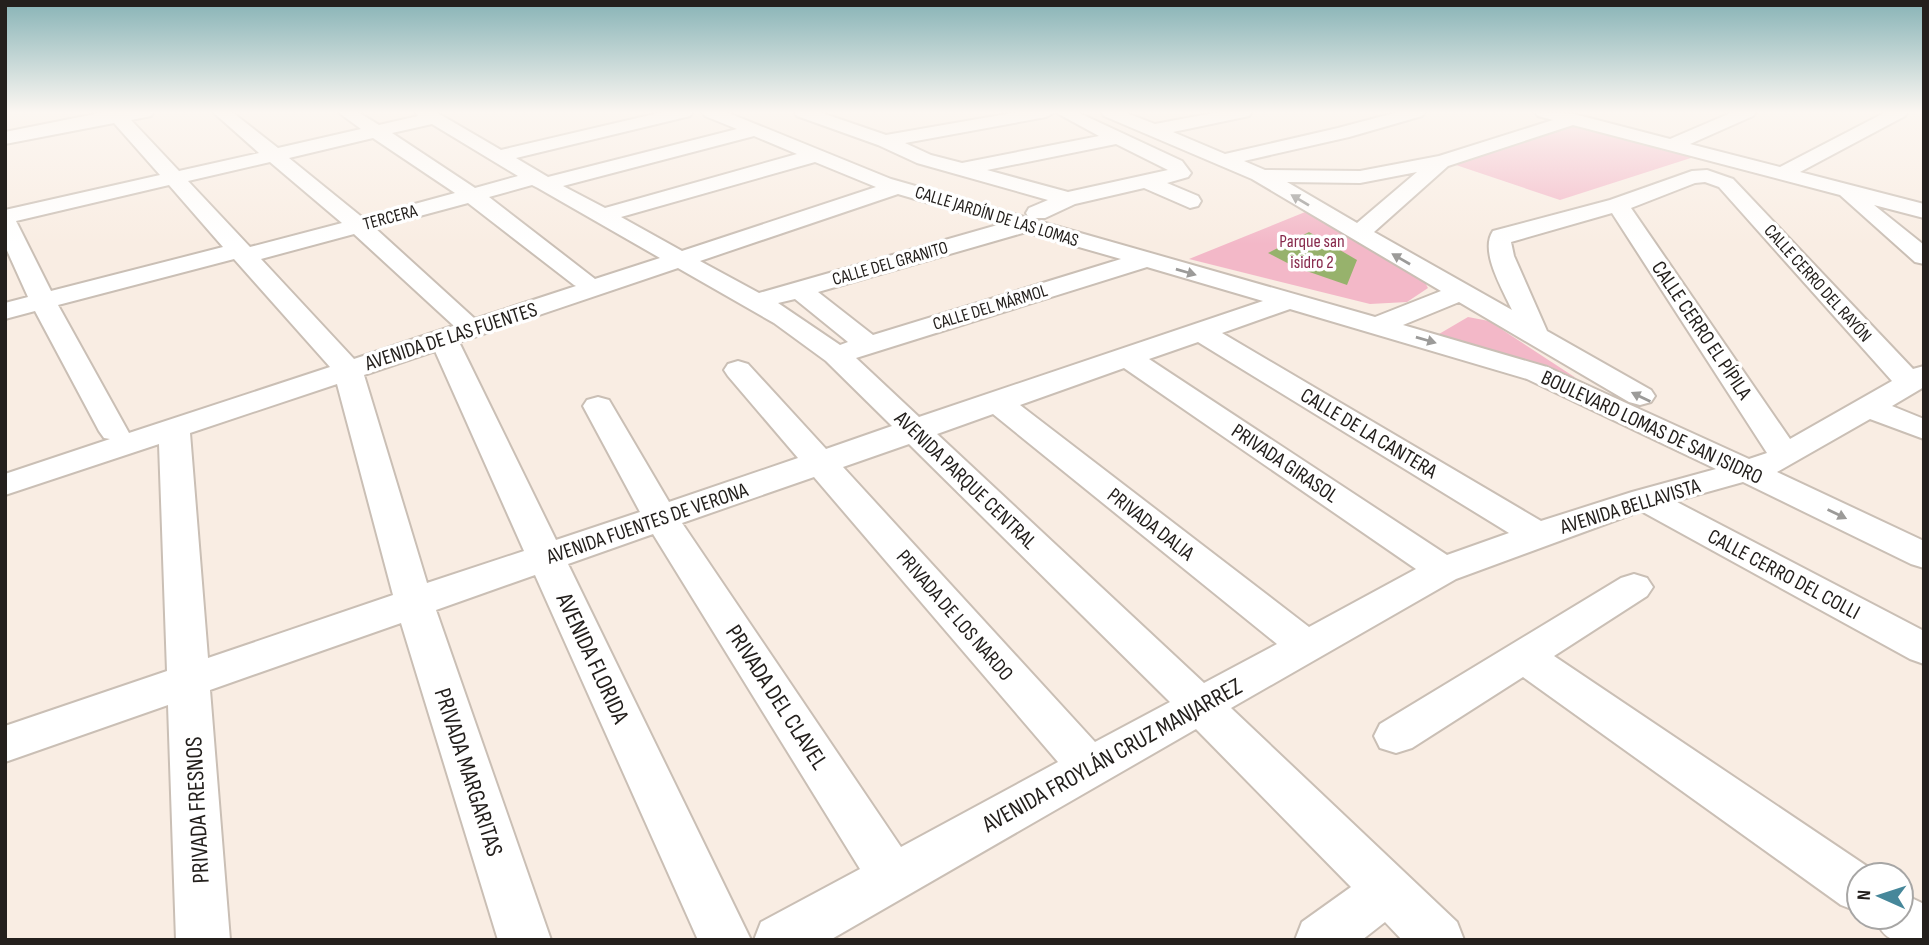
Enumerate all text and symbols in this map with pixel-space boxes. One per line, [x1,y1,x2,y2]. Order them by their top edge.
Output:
street label: CALLE JARDÍN DE LAS LOMAS [913,182,1081,251]
one-way arrow [1290,193,1309,206]
street label: TERCERA [361,200,420,235]
street label: CALLE CERRO DEL RAYÓN [1759,220,1876,346]
park label: Parque san isidro 2 [1279,231,1345,273]
street label: CALLE DEL GRANITO [830,237,950,290]
one-way arrow [1392,253,1411,265]
street label: CALLE CERRO EL PÍPILA [1646,256,1758,405]
one-way arrow [1175,267,1197,278]
street label: CALLE DEL MÁRMOL [930,280,1050,335]
street label: AVENIDA DE LAS FUENTES [361,297,540,376]
one-way arrow [1416,335,1437,345]
street label: BOULEVARD LOMAS DE SAN ISIDRO [1537,365,1766,490]
street label: CALLE DE LA CANTERA [1296,383,1442,485]
one-way arrow [1631,391,1651,402]
street label: AVENIDA PARQUE CENTRAL [889,405,1042,555]
street label: PRIVADA GIRASOL [1227,419,1343,508]
street label: AVENIDA BELLAVISTA [1556,473,1704,540]
street label: AVENIDA FUENTES DE VERONA [542,477,752,570]
street label: PRIVADA DALIA [1102,483,1200,567]
one-way arrow [1827,509,1847,520]
street label: CALLE CERRO DEL COLLI [1703,524,1864,625]
street label: PRIVADA DE LOS NARDO [891,545,1018,686]
street label: AVENIDA FLORIDA [549,588,636,729]
street label: PRIVADA DEL CLAVEL [719,620,834,775]
street label: AVENIDA FROYLÁN CRUZ MANJARREZ [976,672,1247,839]
street label: PRIVADA MARGARITAS [428,684,509,860]
street label: PRIVADA FRESNOS [179,736,216,884]
north arrow [1845,861,1915,931]
text: N [1853,890,1876,901]

